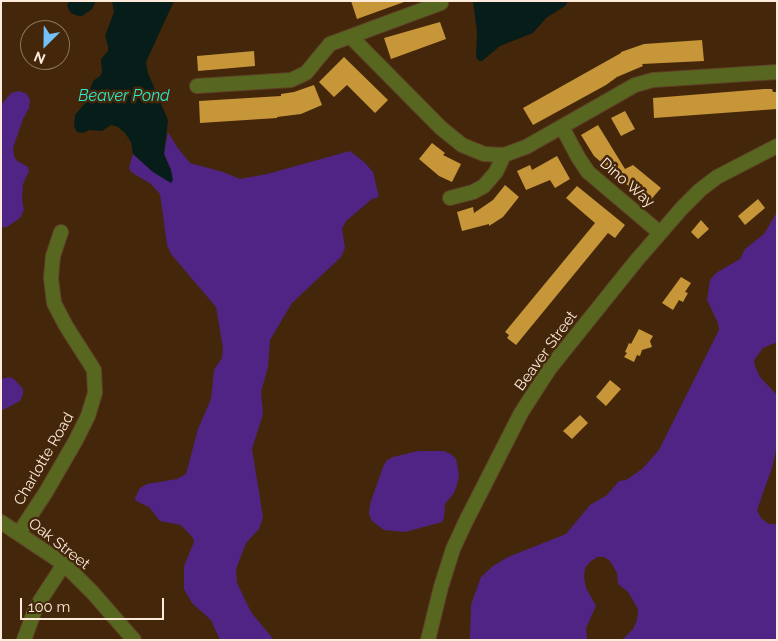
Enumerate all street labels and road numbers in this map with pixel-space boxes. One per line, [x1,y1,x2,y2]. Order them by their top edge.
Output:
street label: Dino Way [596,154,658,212]
street label: Beaver Street [511,308,581,394]
street label: Charlotte Road [10,410,78,508]
street label: Oak Street [25,515,93,573]

